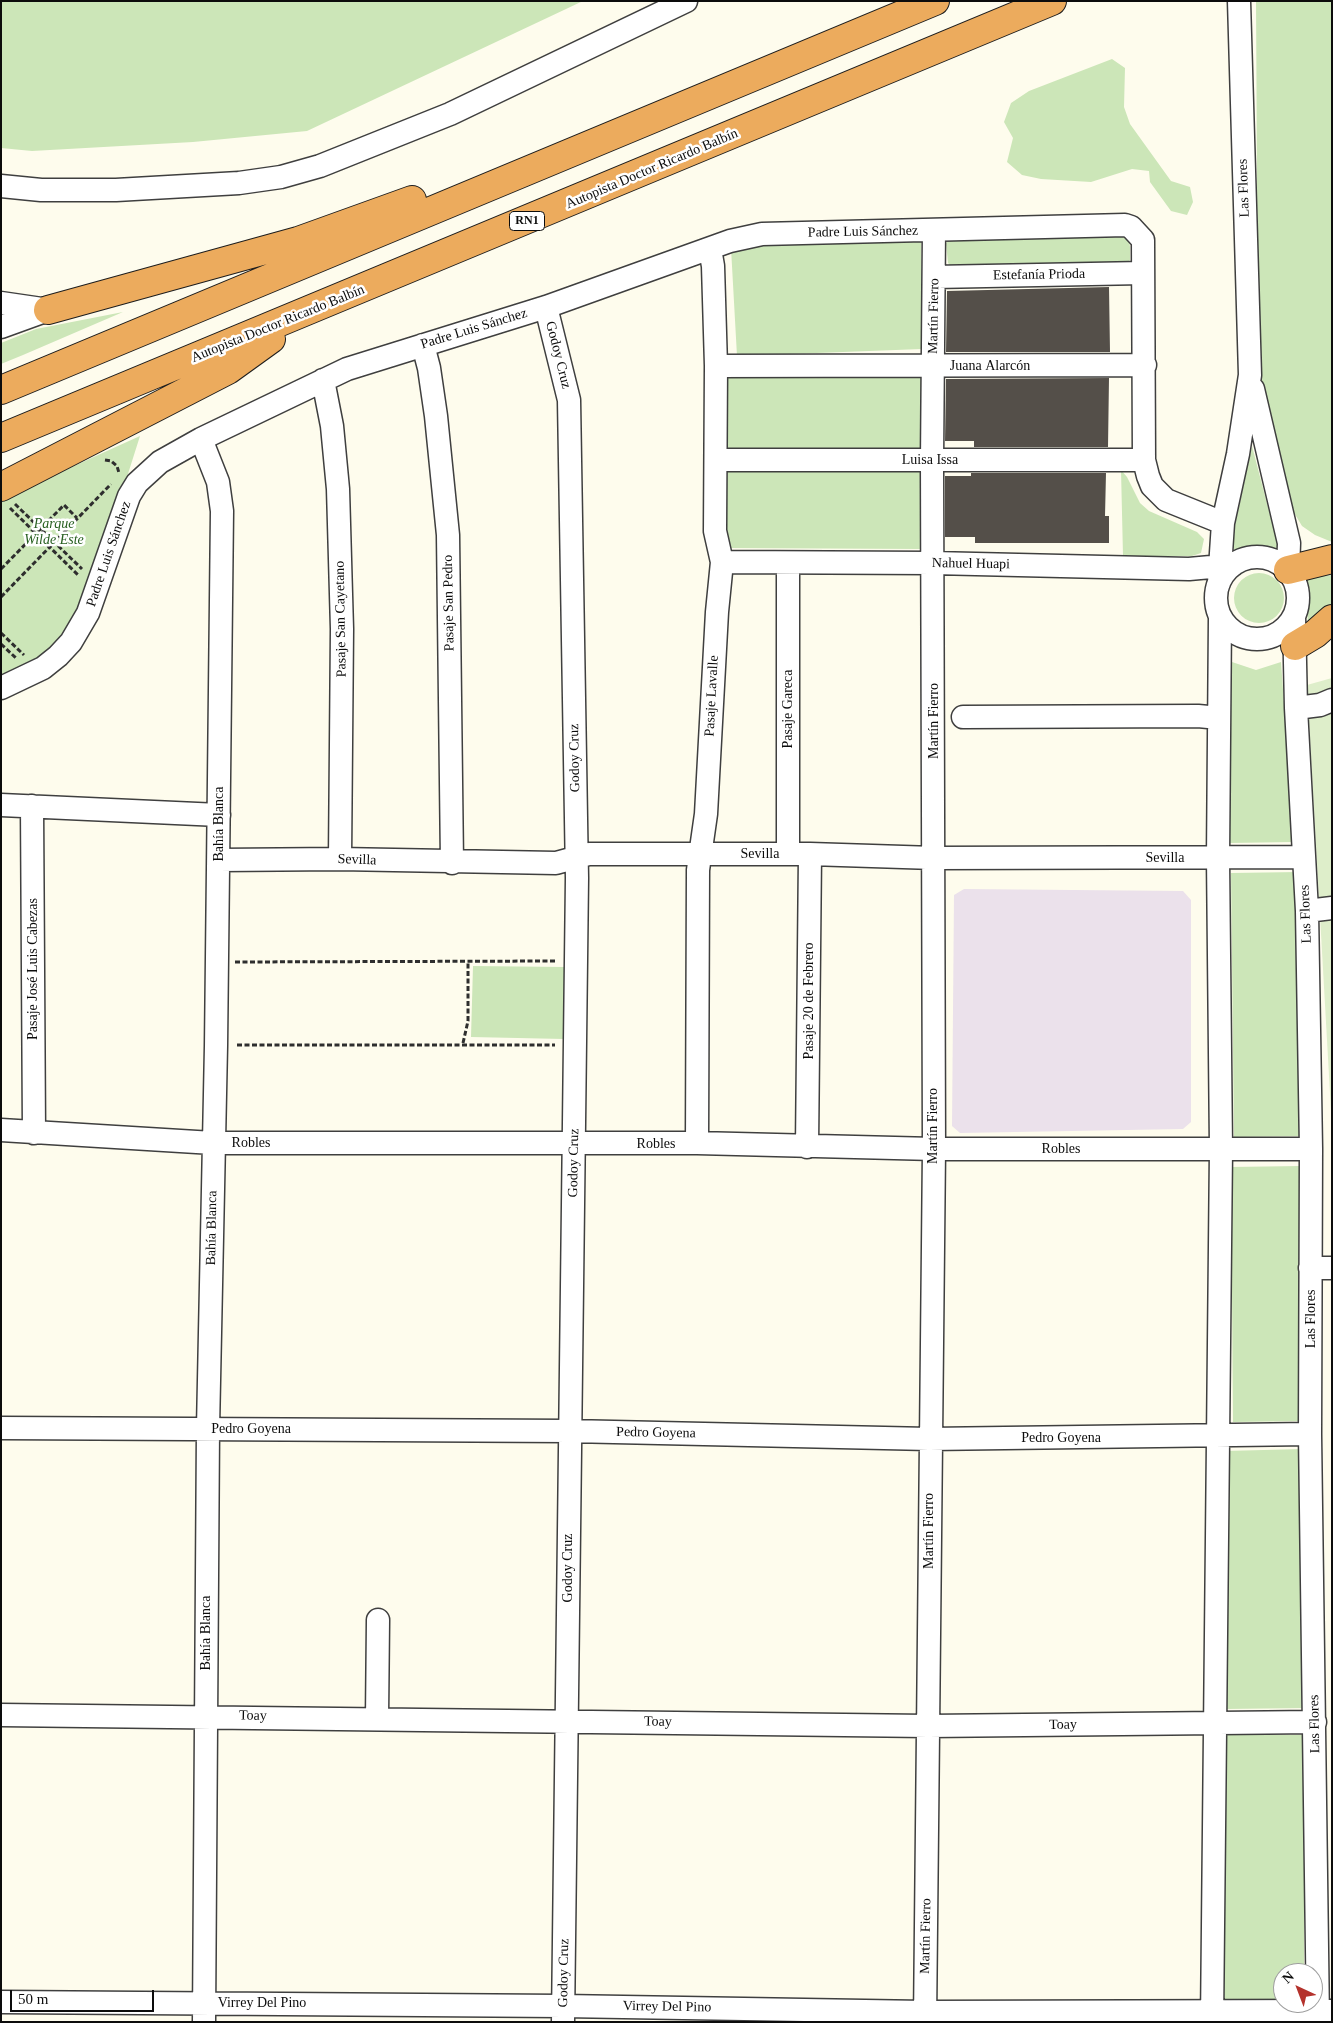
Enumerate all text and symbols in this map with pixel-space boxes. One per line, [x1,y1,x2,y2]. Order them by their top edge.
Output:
street label: Autopista Doctor Ricardo Balbín [563,125,741,213]
street label: Las Flores [1235,158,1253,218]
road number: RN1 [510,212,544,230]
street label: Padre Luis Sánchez [808,223,918,241]
street label: Estefanía Prioda [993,266,1085,284]
street label: Martín Fierro [925,278,943,354]
street label: Autopista Doctor Ricardo Balbín [189,281,367,367]
street label: Padre Luis Sánchez [419,305,529,353]
street label: Godoy Cruz [542,320,574,390]
street label: Juana Alarcón [950,358,1030,374]
street label: Luisa Issa [902,452,958,468]
street label: Padre Luis Sánchez [83,499,135,609]
park label: Parque Wilde Este [24,516,84,548]
street label: Pasaje San Pedro [440,555,458,651]
street label: Nahuel Huapi [932,555,1010,573]
street label: Pasaje San Cayetano [332,561,350,677]
street label: Pasaje Lavalle [701,655,723,737]
street label: Pasaje Gareca [780,670,796,748]
street label: Martín Fierro [926,683,942,759]
street label: Godoy Cruz [566,723,584,793]
street label: Bahía Blanca [211,786,227,862]
street label: Sevilla [741,846,779,862]
street label: Sevilla [1146,850,1184,866]
street label: Sevilla [337,851,377,869]
street label: Las Flores [1297,884,1315,944]
street label: Pasaje José Luis Cabezas [25,898,41,1040]
street label: Pasaje 20 de Febrero [801,942,817,1060]
street label: Martín Fierro [925,1088,941,1164]
street label: Godoy Cruz [565,1128,583,1198]
street label: Robles [232,1135,270,1151]
street label: Robles [637,1136,675,1152]
street label: Robles [1042,1141,1080,1157]
street label: Bahía Blanca [203,1190,221,1266]
street label: Las Flores [1303,1290,1319,1348]
street label: Pedro Goyena [211,1421,291,1437]
street label: Pedro Goyena [616,1424,696,1442]
street label: Pedro Goyena [1021,1430,1101,1446]
street label: Martín Fierro [921,1493,937,1569]
street label: Godoy Cruz [560,1534,576,1602]
street label: Bahía Blanca [198,1595,214,1671]
street label: Las Flores [1306,1695,1324,1753]
street label: Toay [239,1707,267,1725]
street label: Toay [644,1713,672,1731]
street label: Toay [1049,1716,1077,1734]
street label: Martín Fierro [917,1898,935,1974]
street label: Godoy Cruz [555,1938,573,2008]
north arrow [1273,1963,1323,2013]
text: N [1279,1968,1297,1986]
scale bar [12,1980,156,2012]
text: 50 m [18,1991,48,2007]
street label: Virrey Del Pino [218,1995,306,2011]
street label: Virrey Del Pino [623,1998,711,2016]

